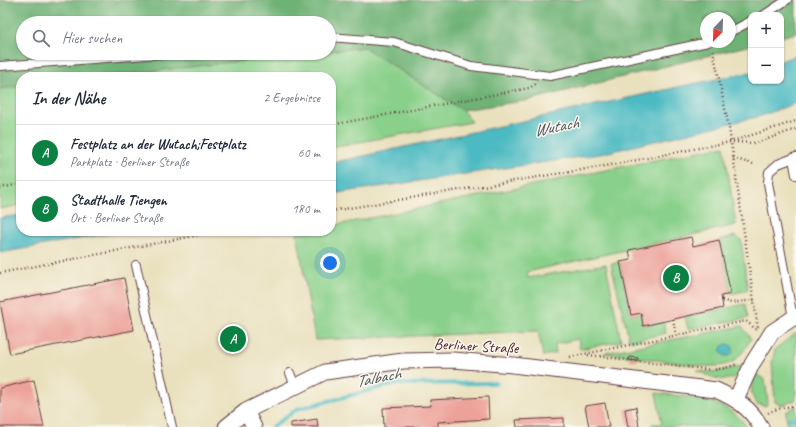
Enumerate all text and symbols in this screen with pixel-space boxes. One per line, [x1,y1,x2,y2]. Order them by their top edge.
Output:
north arrow [700,12,736,48]
map controls [748,12,784,84]
button: + [748,12,784,48]
search box [16,16,336,60]
icon: search [30,27,52,49]
text: Hier suchen [62,29,122,48]
button: − [748,48,784,84]
text: In der Nähe [32,88,105,109]
text: 2 Ergebnisse [264,90,320,106]
water label: Wutach [532,112,581,141]
text: Festplatz an der Wutach;Festplatz [70,135,246,154]
text: A [42,145,48,161]
text: 60 m [298,145,320,161]
text: Parkplatz · Berliner Straße [70,154,189,170]
text: Stadthalle Tiengen [70,191,167,210]
text: B [42,201,48,217]
text: 180 m [292,201,320,217]
text: Ort · Berliner Straße [70,210,163,226]
your location [320,253,340,273]
pin: B [663,263,689,293]
pin: A [220,324,246,354]
street label: Berliner Straße [433,334,520,358]
water label: Talbach [354,363,403,392]

